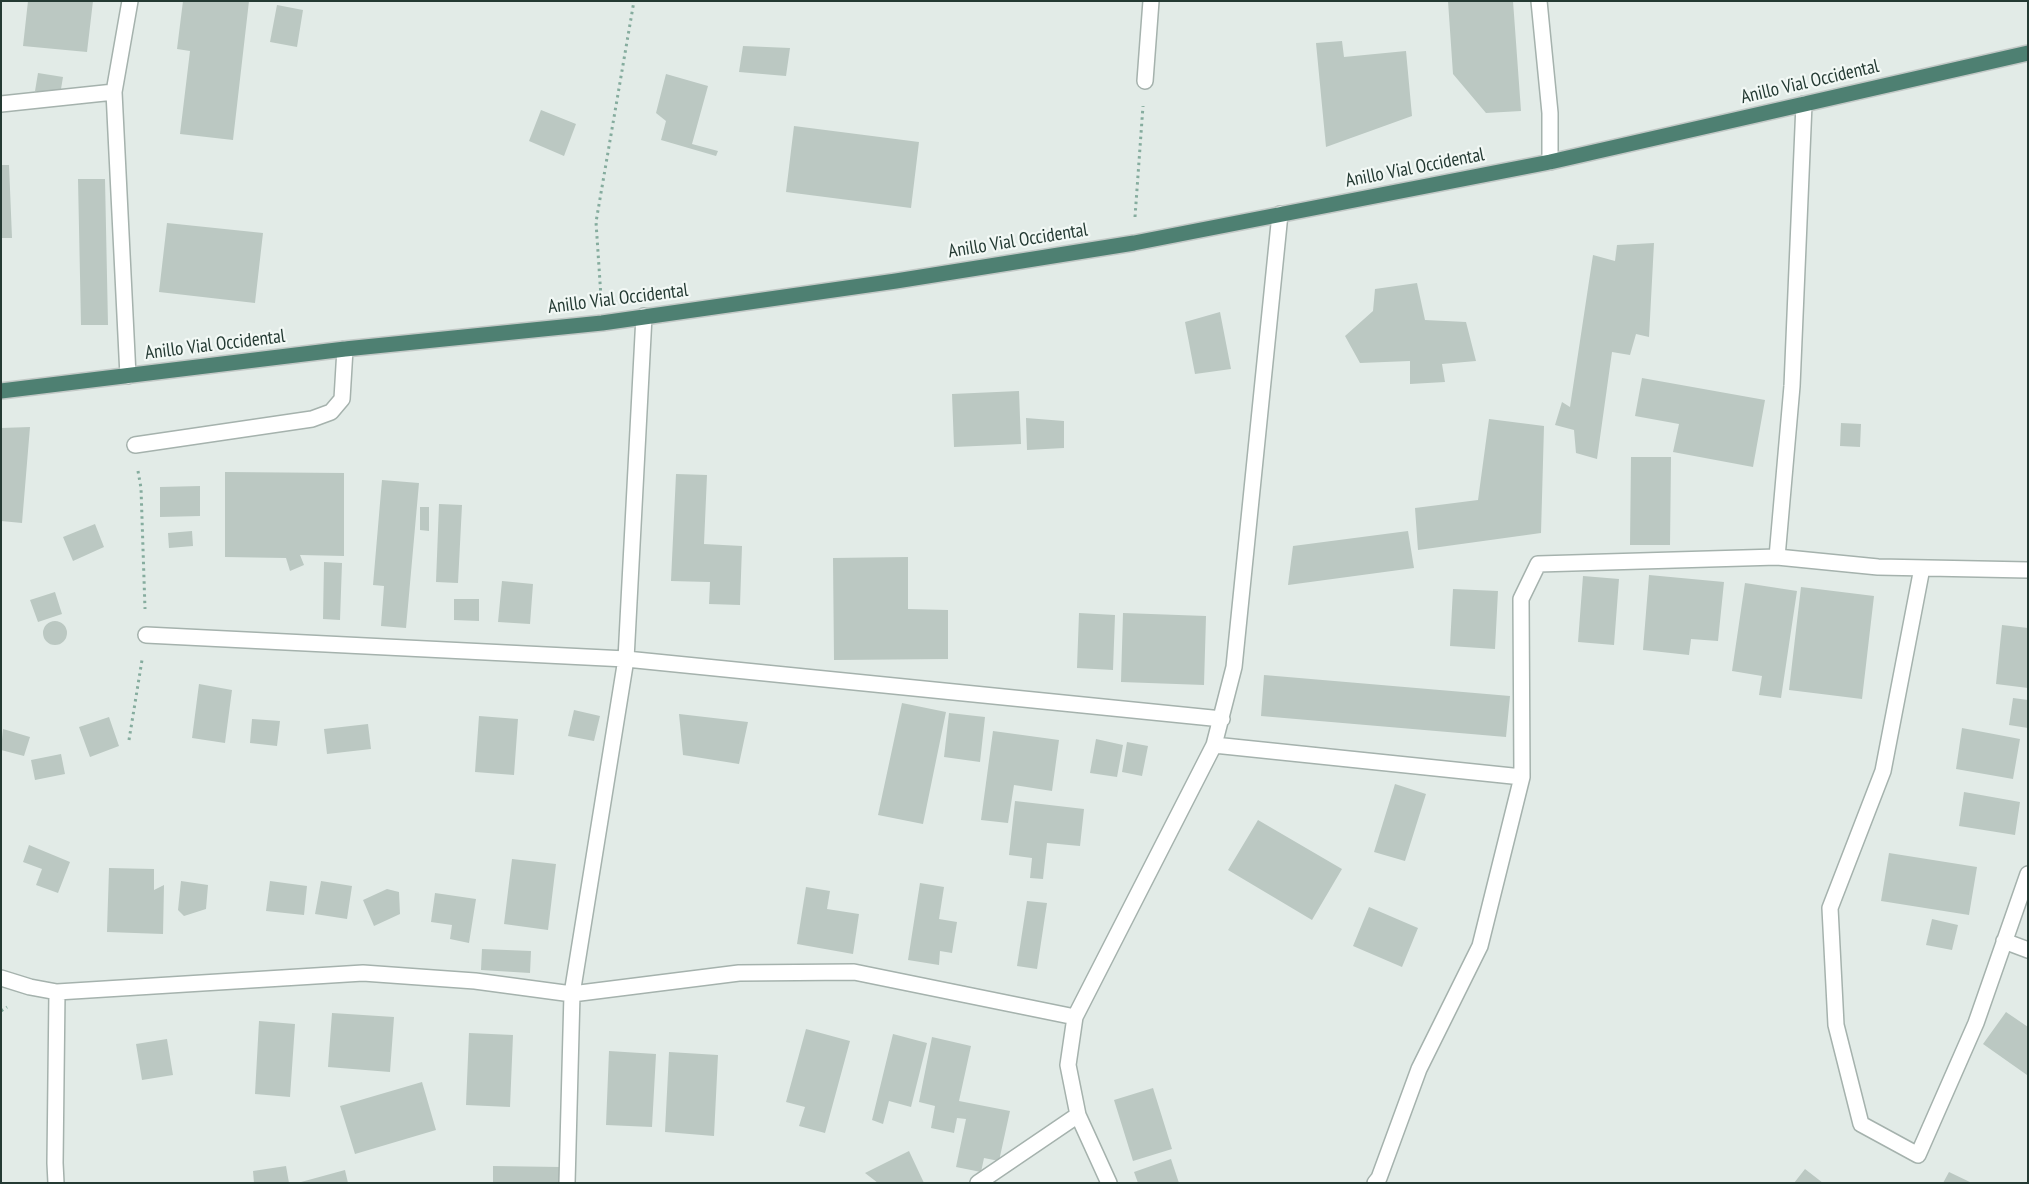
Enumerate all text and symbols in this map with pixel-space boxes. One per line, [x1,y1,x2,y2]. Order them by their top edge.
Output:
street label: Anillo Vial Occidental [1739,55,1881,109]
street label: Anillo Vial Occidental [1344,143,1486,193]
street label: Anillo Vial Occidental [947,219,1089,263]
street label: Anillo Vial Occidental [547,279,689,319]
street label: Anillo Vial Occidental [144,325,286,365]

